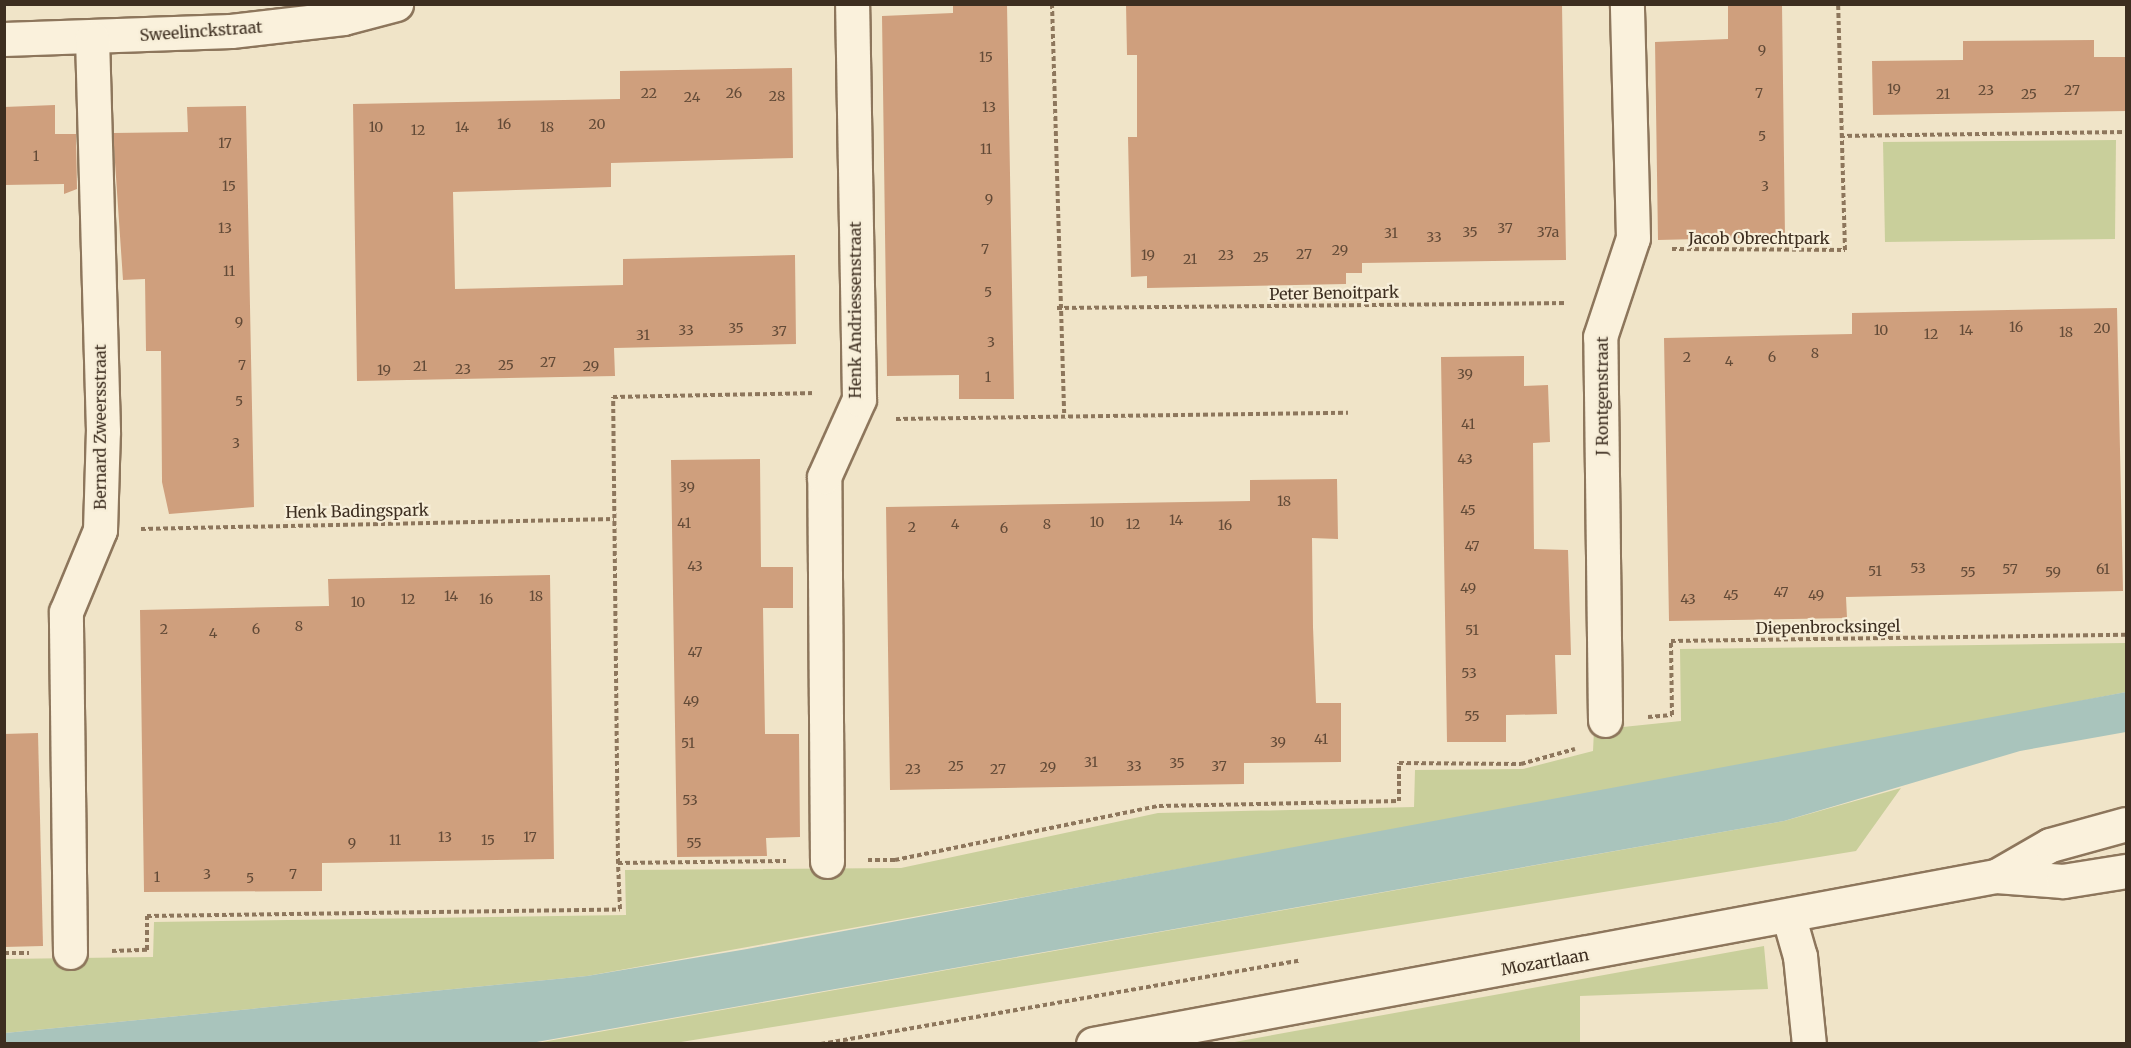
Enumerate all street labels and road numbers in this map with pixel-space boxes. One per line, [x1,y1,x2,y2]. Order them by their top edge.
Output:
street label: Sweelinckstraat [139,17,263,45]
street label: Henk Andriessenstraat [845,221,865,399]
street label: Jacob Obrechtpark [1688,228,1830,248]
street label: Peter Benoitpark [1269,282,1399,304]
street label: J Rontgenstraat [1592,336,1612,456]
street label: Bernard Zweersstraat [90,344,110,510]
street label: Henk Badingspark [285,500,429,522]
street label: Diepenbrocksingel [1755,616,1901,638]
street label: Mozartlaan [1500,945,1590,979]

